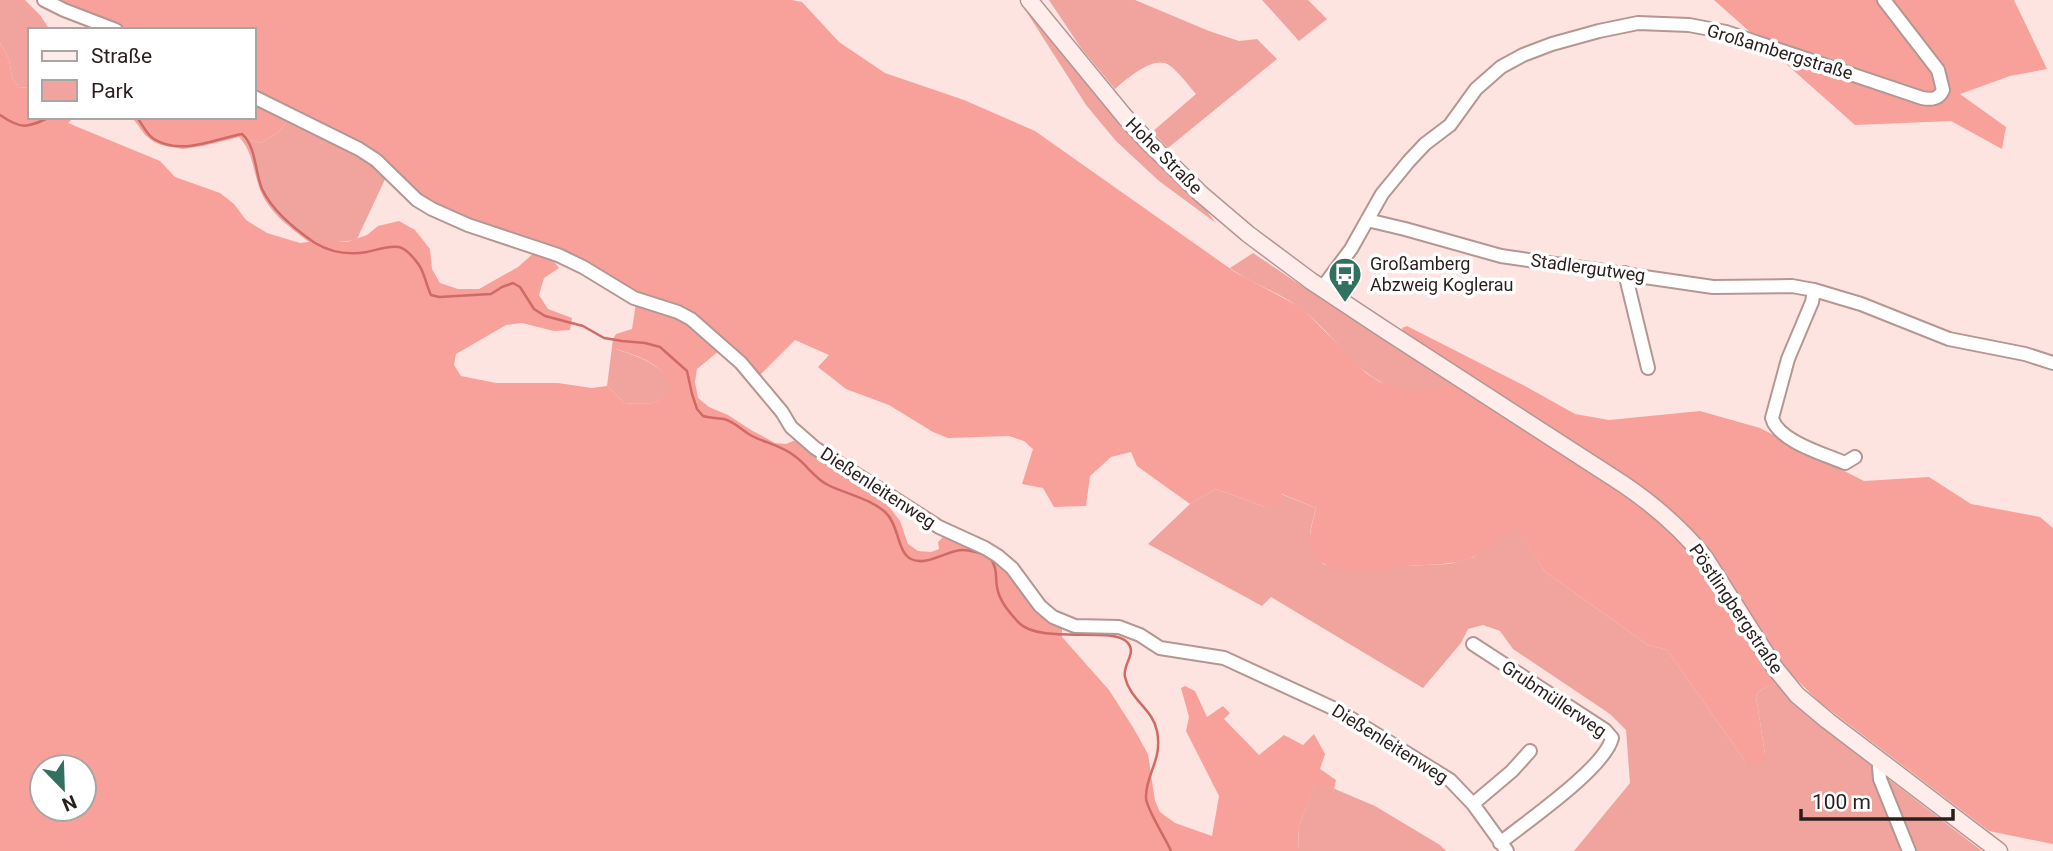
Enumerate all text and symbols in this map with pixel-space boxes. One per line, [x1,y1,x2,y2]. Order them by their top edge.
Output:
street label: Großambergstraße [1705,19,1856,84]
legend [28,28,256,119]
text: Straße [91,44,152,68]
text: Park [91,79,134,103]
street label: Hohe Straße [1122,113,1207,198]
street label: Stadlergutweg [1529,249,1647,286]
place label: Großamberg Abzweig Koglerau [1370,253,1513,295]
bus stop icon: Großamberg Abzweig Koglerau [1326,255,1364,304]
street label: Dießenleitenweg [817,443,940,533]
street label: Pöstlingbergstraße [1685,540,1788,678]
street label: Grubmüllerweg [1498,656,1611,741]
street label: Dießenleitenweg [1328,699,1452,788]
north arrow [28,753,98,823]
scale bar [1801,778,1953,822]
text: N [59,790,80,816]
text: 100 m [1812,790,1871,814]

